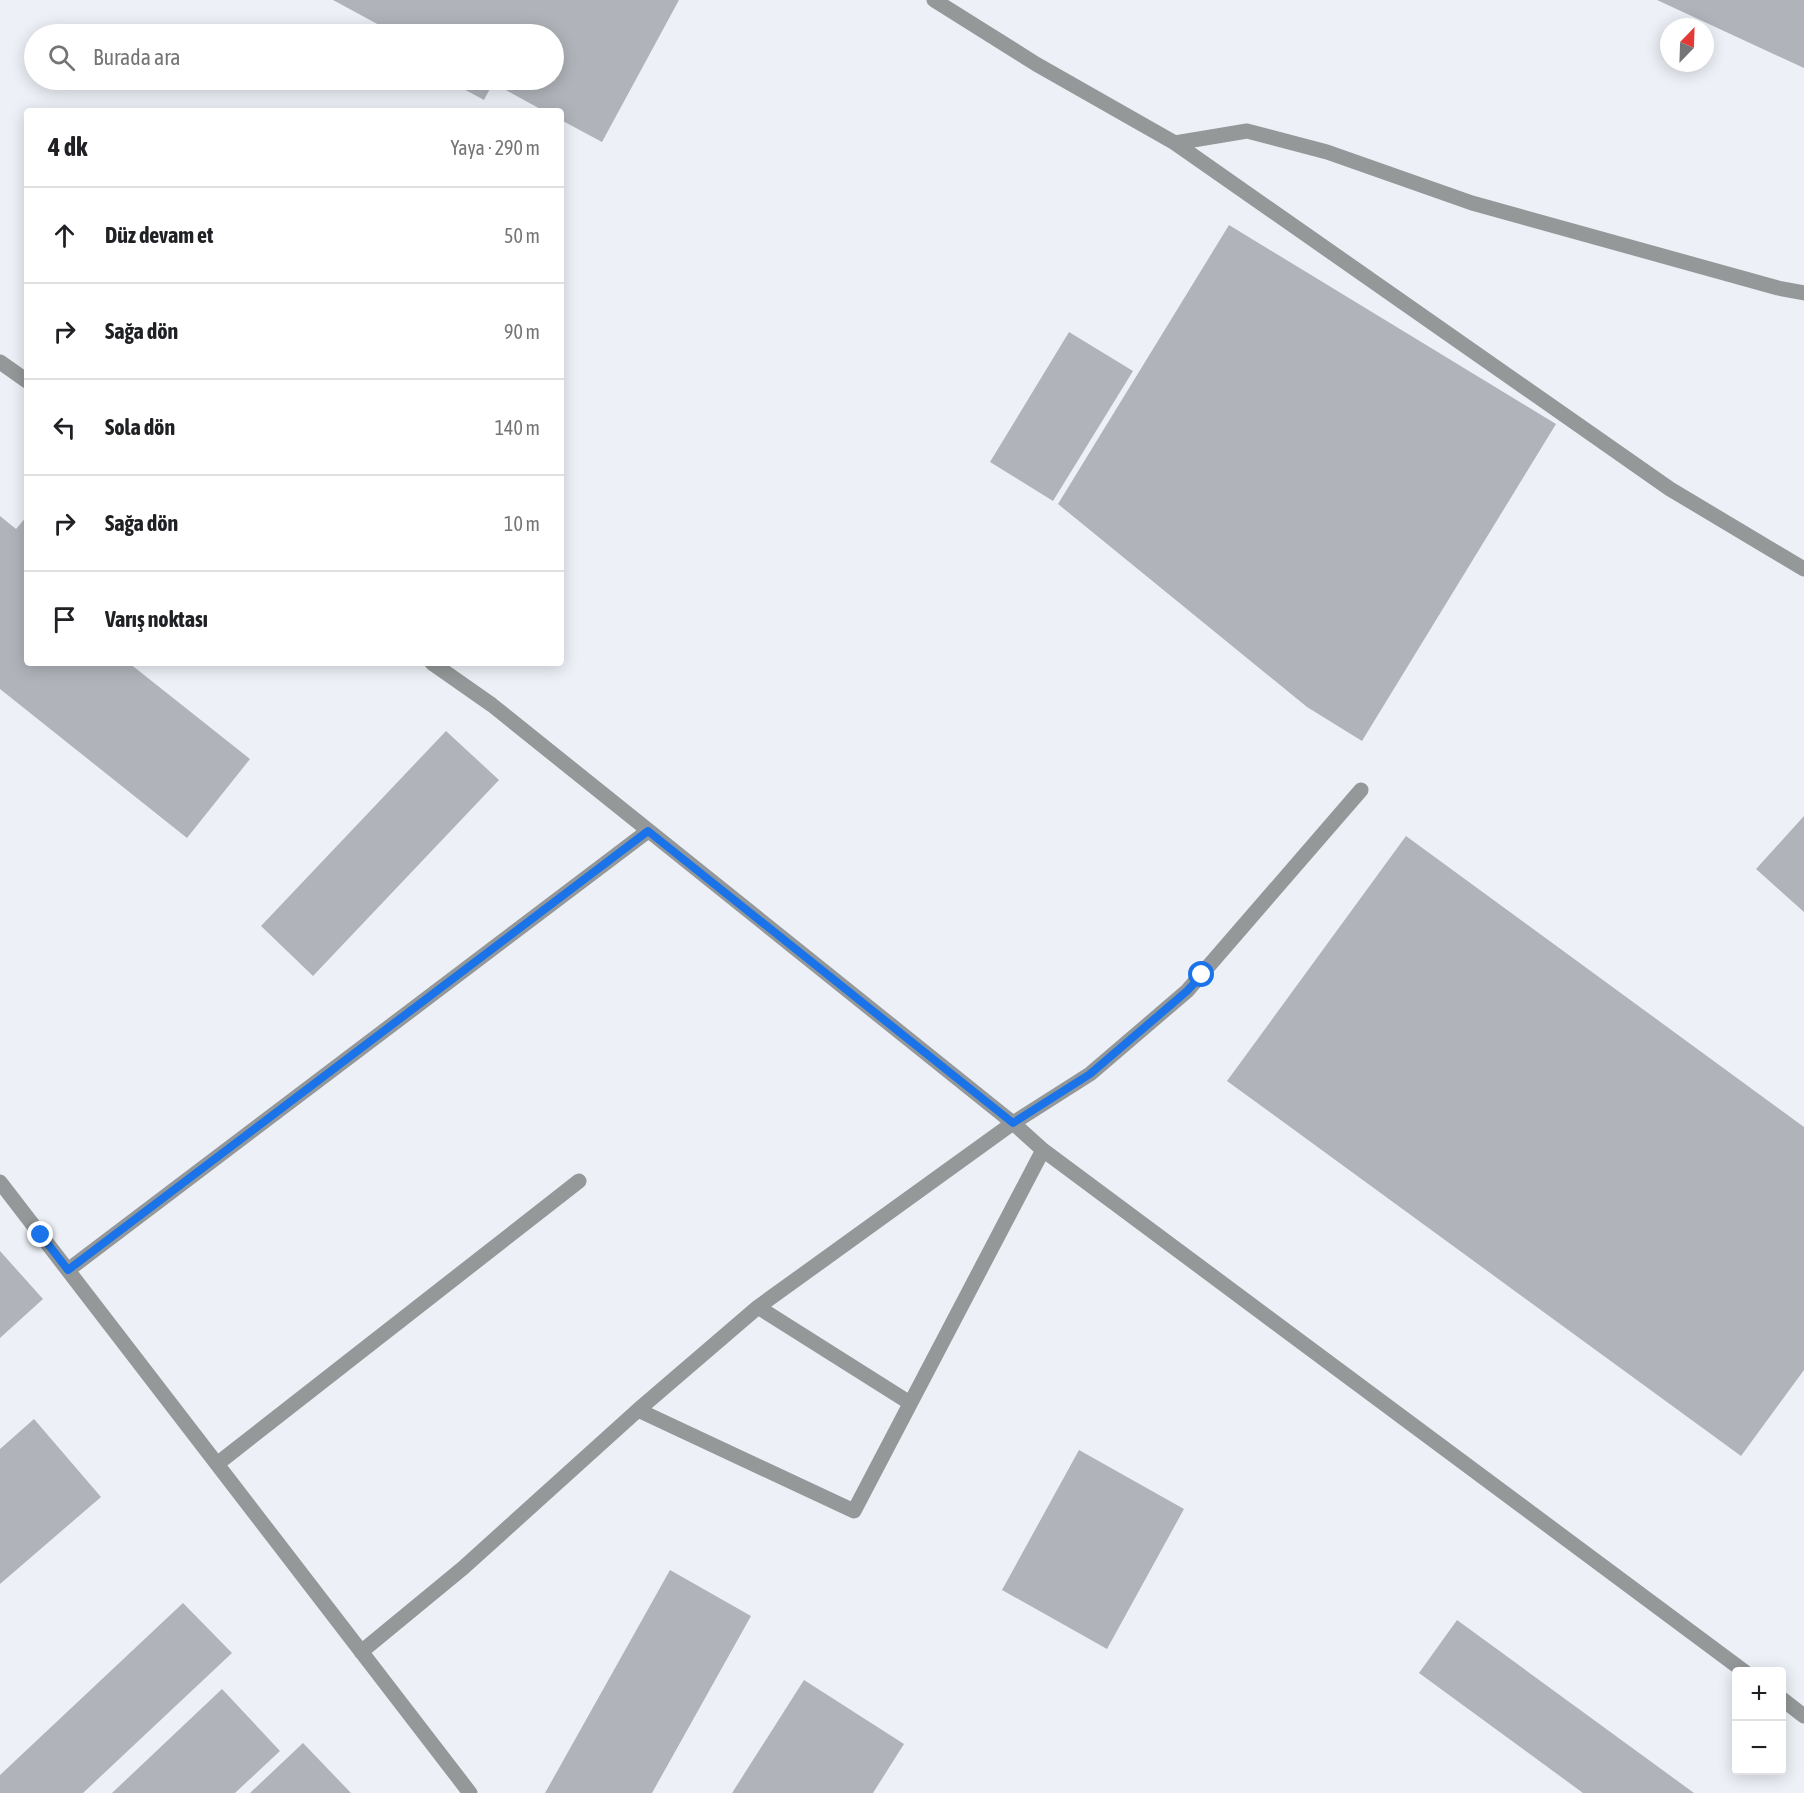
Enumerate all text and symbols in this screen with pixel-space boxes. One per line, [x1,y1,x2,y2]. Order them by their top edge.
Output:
north arrow [1660,18,1714,72]
search box [24,24,564,90]
icon: search [45,41,78,74]
text: Burada ara [93,44,181,70]
text: 4 dk [48,132,88,162]
text: Yaya · 290 m [451,136,540,159]
icon: ahead [48,219,81,252]
text: Düz devam et [105,222,213,248]
text: 50 m [504,224,540,247]
icon: right [48,315,81,348]
text: Sağa dön [105,318,178,344]
text: 90 m [504,320,540,343]
icon: left [48,411,81,444]
text: Sola dön [105,414,175,440]
text: 140 m [495,416,540,439]
icon: right [48,507,81,540]
text: Sağa dön [105,510,178,536]
text: 10 m [504,512,540,535]
icon: arrive [48,603,81,636]
text: Varış noktası [105,606,208,632]
route start [1188,961,1214,987]
route end [27,1221,53,1247]
map controls [1732,1667,1786,1775]
button: + [1732,1667,1786,1721]
button: − [1732,1721,1786,1775]

